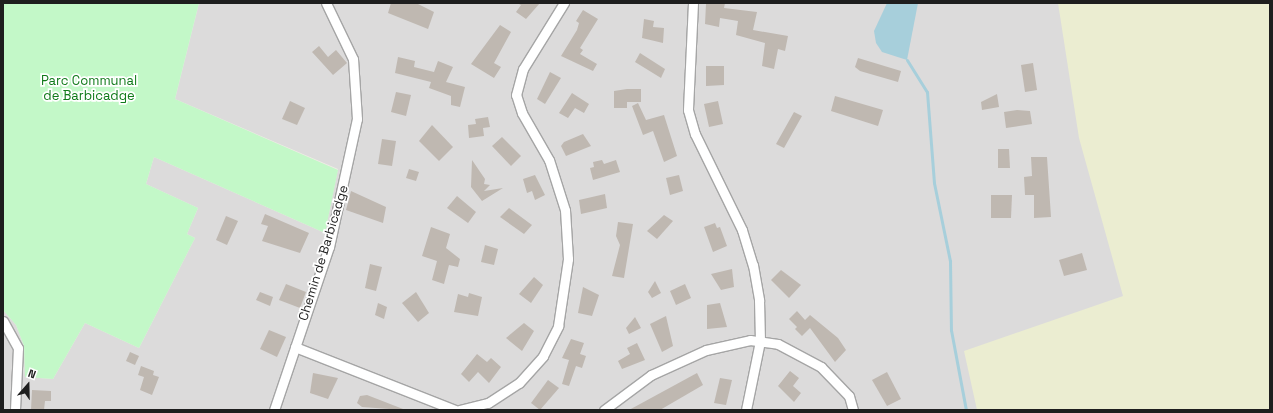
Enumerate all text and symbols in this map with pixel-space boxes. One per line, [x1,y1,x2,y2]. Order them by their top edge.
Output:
park label: Parc Communal de Barbicadge [41,74,137,105]
street label: Chemin de Barbicadge [296,183,352,323]
north arrow [8,365,48,405]
text: N [26,366,38,382]

